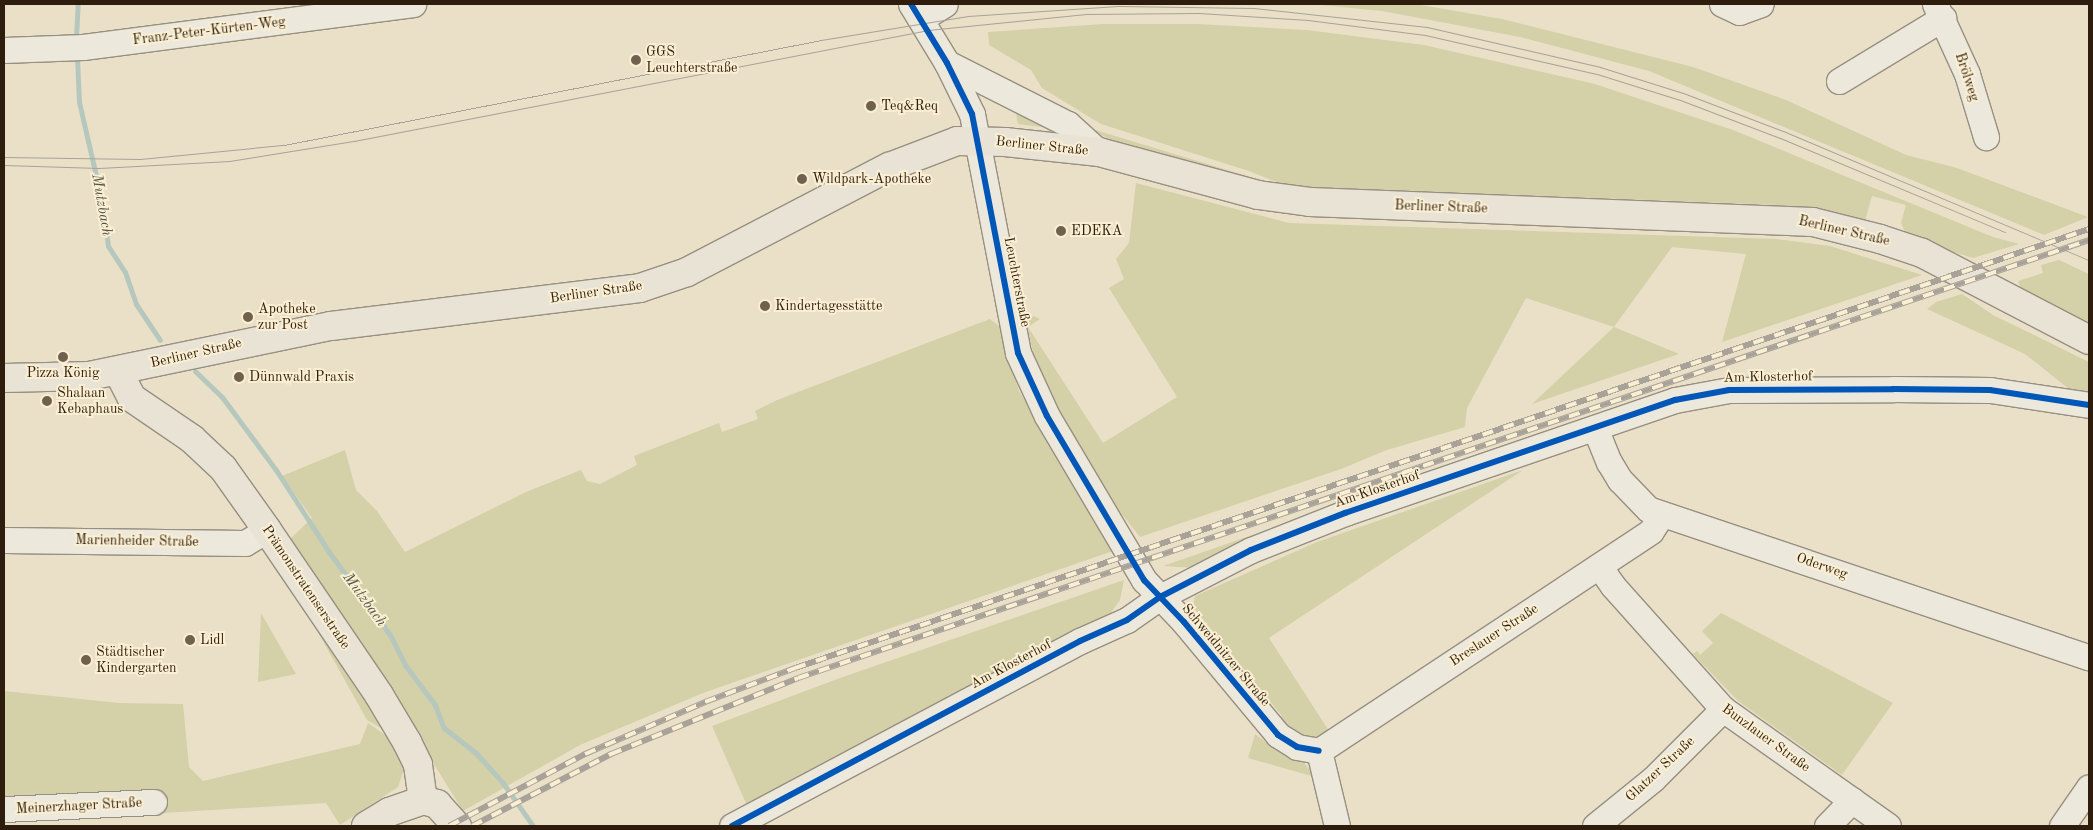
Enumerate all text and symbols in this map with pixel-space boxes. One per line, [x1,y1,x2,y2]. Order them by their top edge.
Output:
street label: Franz-Peter-Kürten-Weg [132,13,286,49]
place label: GGS Leuchterstraße [646,44,738,76]
street label: Brölweg [1951,50,1983,104]
marker: GGS Leuchterstraße [630,54,642,66]
place label: Teq&Req [881,98,938,114]
marker: Teq&Req [865,100,877,112]
street label: Berliner Straße [995,133,1089,159]
place label: Wildpark-Apotheke [812,171,931,187]
water label: Mutzbach [87,173,115,237]
marker: Wildpark-Apotheke [796,173,808,185]
street label: Berliner Straße [1394,197,1488,217]
street label: Berliner Straße [1797,212,1891,250]
place label: EDEKA [1071,223,1123,239]
marker: EDEKA [1055,225,1067,237]
street label: Leuchterstraße [1000,235,1034,329]
street label: Berliner Straße [549,277,643,307]
place label: Kindertagesstätte [775,298,882,314]
marker: Kindertagesstätte [759,300,771,312]
place label: Apotheke zur Post [258,301,316,334]
marker: Apotheke zur Post [242,311,254,323]
street label: Berliner Straße [149,334,243,372]
marker: Pizza König [57,351,69,363]
place label: Pizza König [27,365,99,381]
street label: Am Klosterhof [1723,368,1813,386]
place label: Dünnwald Praxis [249,369,354,385]
marker: Dünnwald Praxis [233,371,245,383]
place label: Shalaan Kebaphaus [57,385,123,418]
marker: Shalaan Kebaphaus [41,395,53,407]
street label: Am Klosterhof [1332,467,1422,511]
street label: Prämonstratenserstraße [258,522,354,652]
street label: Marienheider Straße [75,532,199,550]
street label: Oderweg [1794,549,1850,583]
water label: Mutzbach [338,569,390,631]
street label: Schweidnitzer Straße [1178,600,1274,710]
street label: Breslauer Straße [1447,600,1541,670]
place label: Lidl [200,632,224,648]
marker: Lidl [184,634,196,646]
street label: Am Klosterhof [968,636,1054,692]
place label: Städtischer Kindergarten [96,644,177,676]
marker: Städtischer Kindergarten [80,654,92,666]
street label: Bunzlauer Straße [1719,700,1813,776]
street label: Glatzer Straße [1622,733,1698,805]
street label: Meinerzhager Straße [16,794,142,818]

